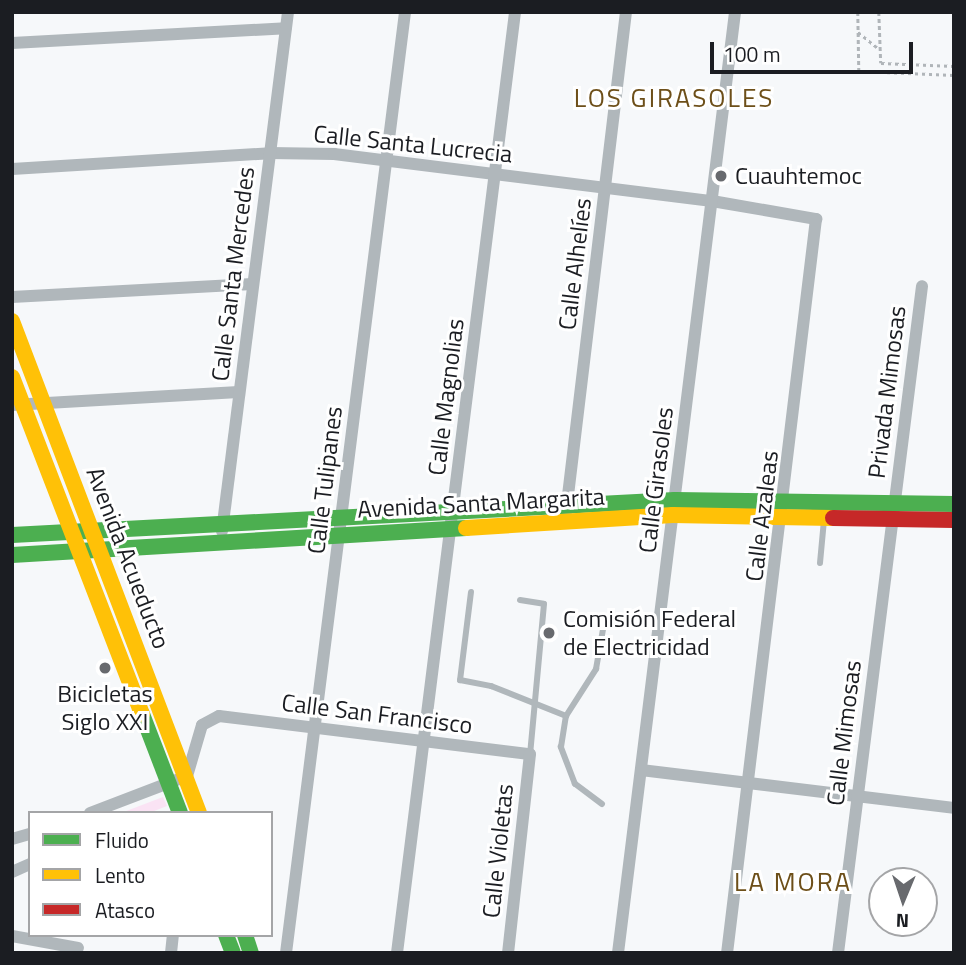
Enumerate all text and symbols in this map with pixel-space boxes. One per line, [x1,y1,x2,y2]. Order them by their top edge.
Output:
scale bar [714,28,917,72]
text: 100 m [723,38,780,70]
district label: LOS GIRASOLES [575,82,773,114]
street label: Calle Santa Lucrecia [312,119,514,169]
place label: Cuauhtemoc [735,162,862,190]
street label: Calle Santa Mercedes [206,165,260,383]
marker: Cuauhtemoc [713,168,729,184]
street label: Calle Alhelíes [553,196,597,332]
street label: Privada Mimosas [862,304,912,480]
street label: Calle Magnolias [422,317,470,477]
street label: Calle Tulipanes [302,405,348,555]
street label: Calle Girasoles [633,405,679,555]
street label: Calle Azaleas [740,449,784,583]
street label: Avenida Acueducto [80,463,176,653]
street label: Avenida Santa Margarita [357,482,605,524]
place label: Comisión Federal de Electricidad [563,605,736,661]
marker: Comisión Federal de Electricidad [541,625,557,641]
street label: Calle Mimosas [821,659,867,807]
marker: Bicicletas Siglo XXI [97,660,113,676]
place label: Bicicletas Siglo XXI [57,680,153,736]
street label: Calle San Francisco [280,688,474,740]
street label: Calle Violetas [477,783,519,919]
legend [28,811,273,937]
text: Fluido [95,824,149,856]
text: Lento [95,859,145,891]
district label: LA MORA [735,866,851,898]
north arrow [868,867,938,937]
text: Atasco [95,894,155,926]
text: N [895,907,909,936]

